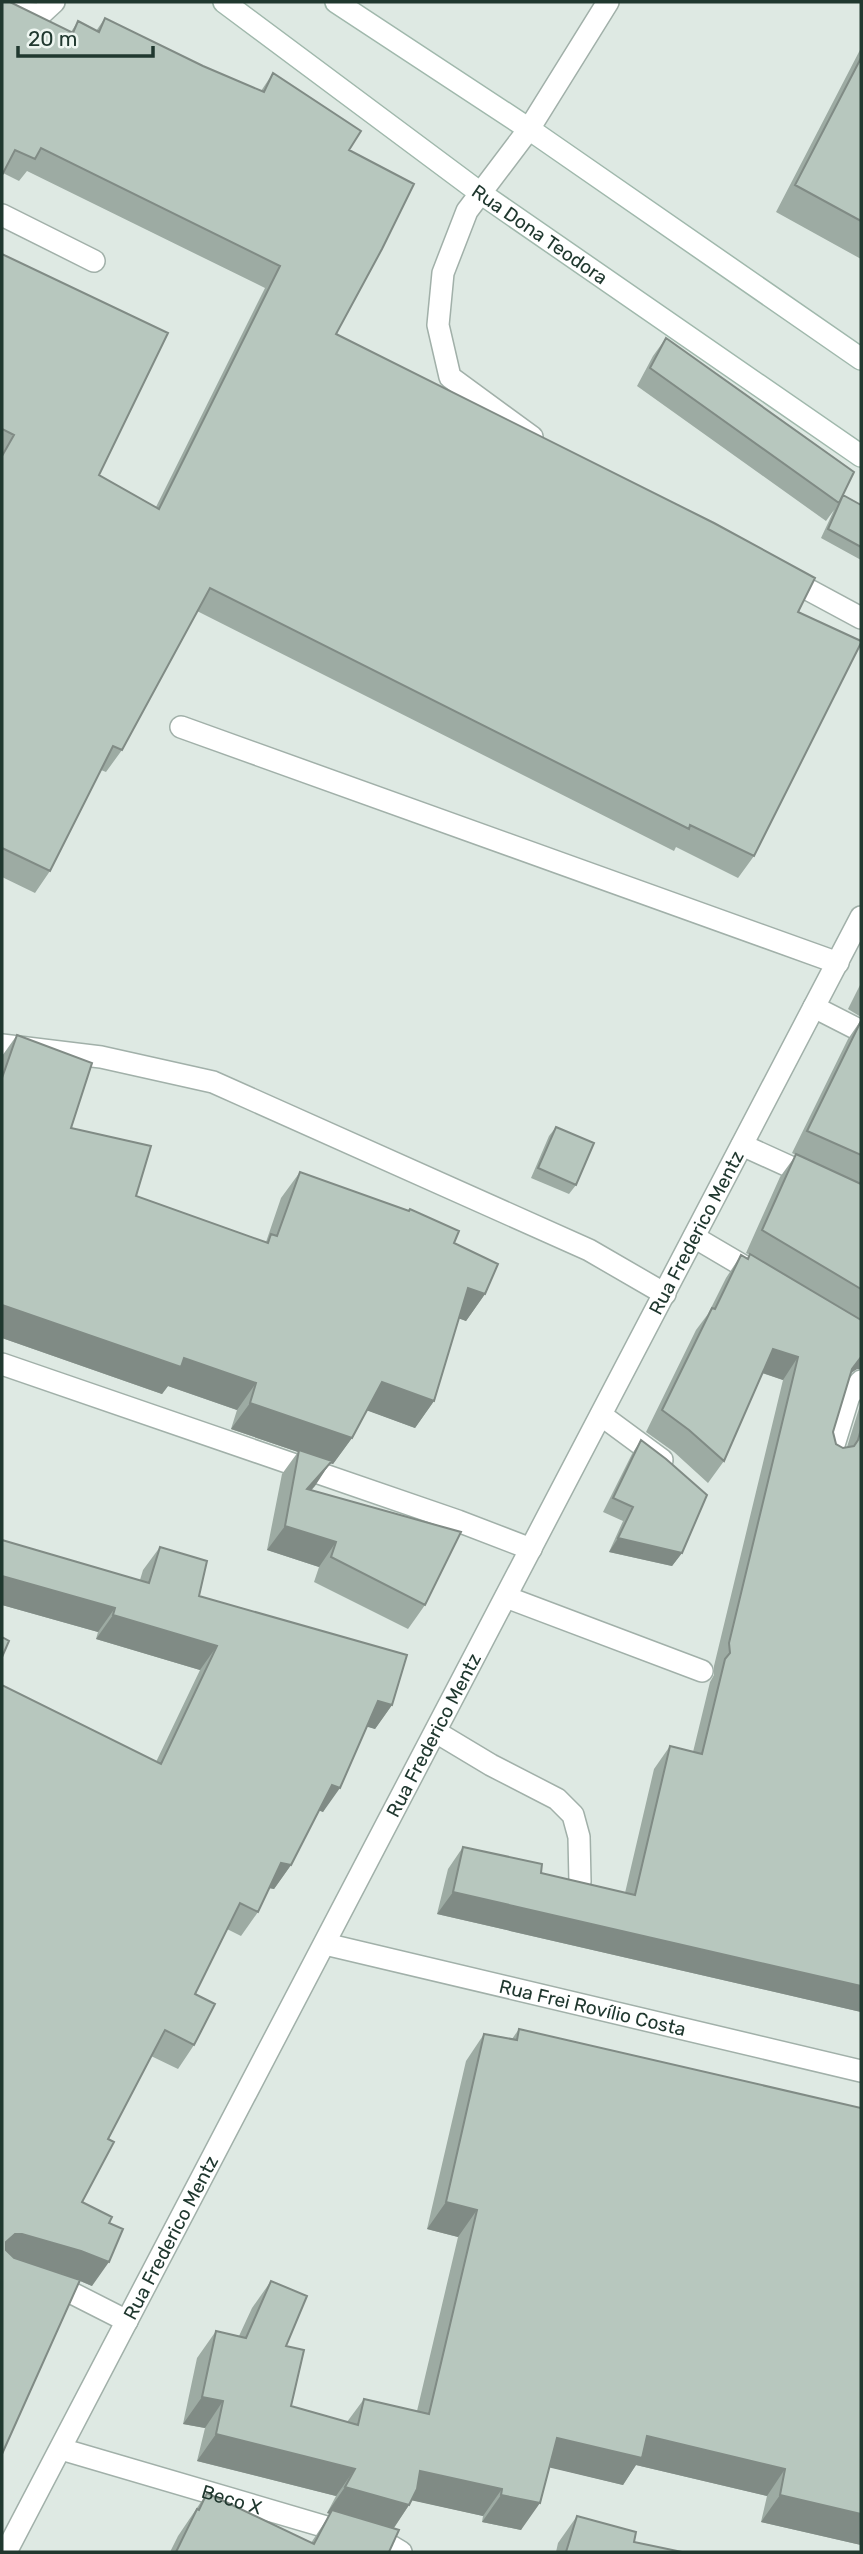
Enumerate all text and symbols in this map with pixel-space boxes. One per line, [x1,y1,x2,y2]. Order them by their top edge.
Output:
scale bar [18,14,152,58]
text: 20 m [28,26,77,51]
street label: Rua Dona Teodora [468,179,612,289]
street label: Rua Frederico Mentz [644,1147,748,1318]
street label: Rua Frederico Mentz [381,1649,486,1821]
street label: Rua Frei Rovílio Costa [497,1974,688,2041]
street label: Rua Frederico Mentz [118,2152,223,2323]
street label: Beco X [199,2480,264,2519]

